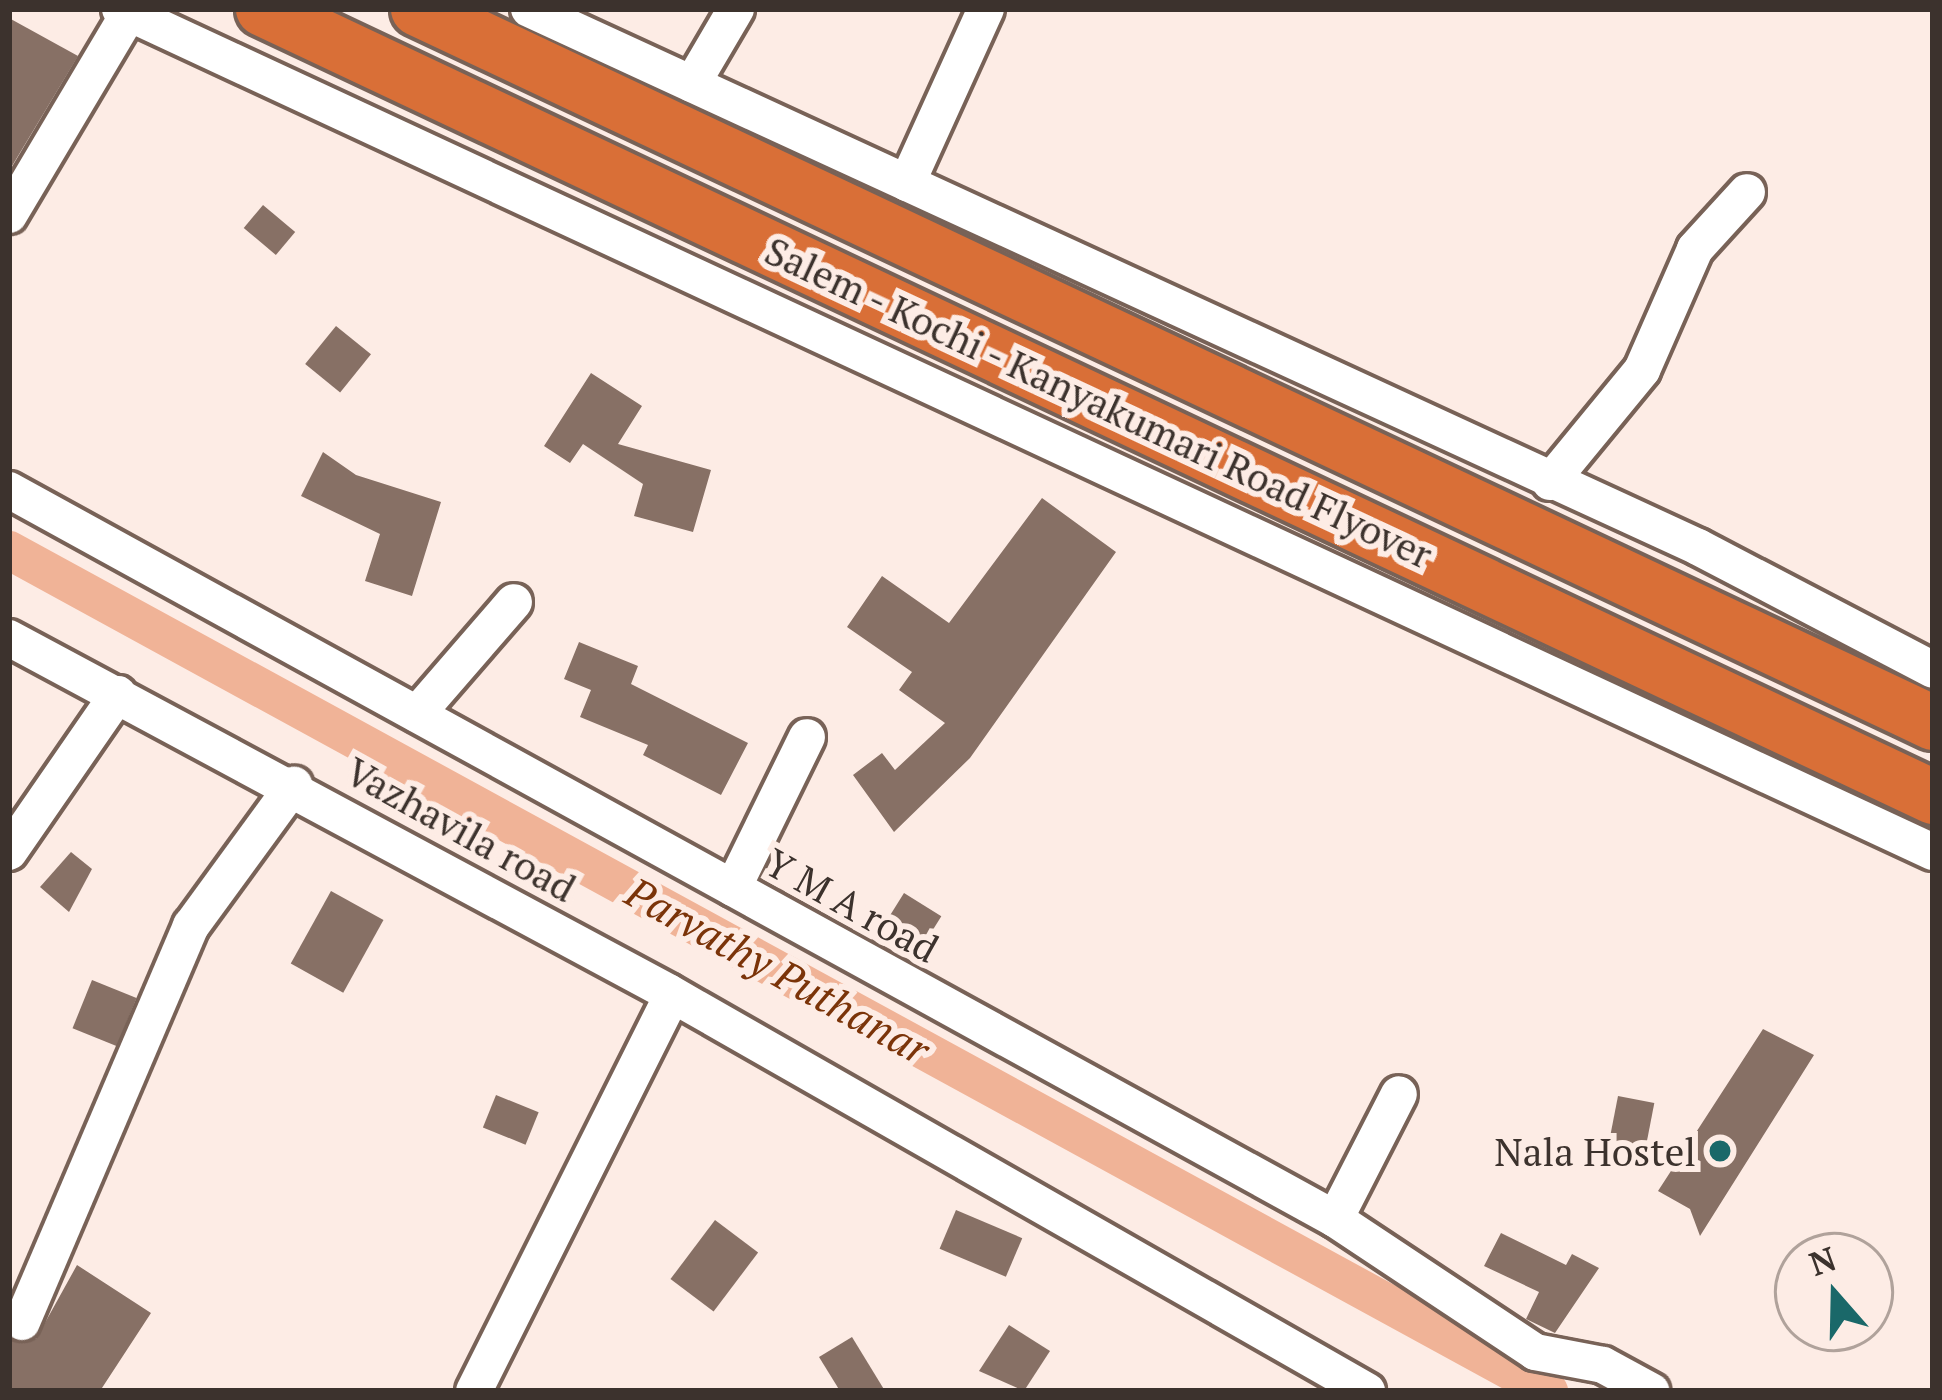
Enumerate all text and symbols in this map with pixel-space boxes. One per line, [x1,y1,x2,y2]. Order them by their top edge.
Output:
street label: Salem - Kochi - Kanyakumari Road Flyover [755,225,1443,579]
street label: Vazhavila road [338,747,584,911]
street label: Y M A road [757,838,947,972]
water label: Parvathy Puthanar [618,866,938,1074]
place label: Nala Hostel [1494,1128,1696,1174]
marker: Nala Hostel [1707,1138,1733,1164]
north arrow [1774,1232,1894,1352]
text: N [1803,1236,1842,1285]

